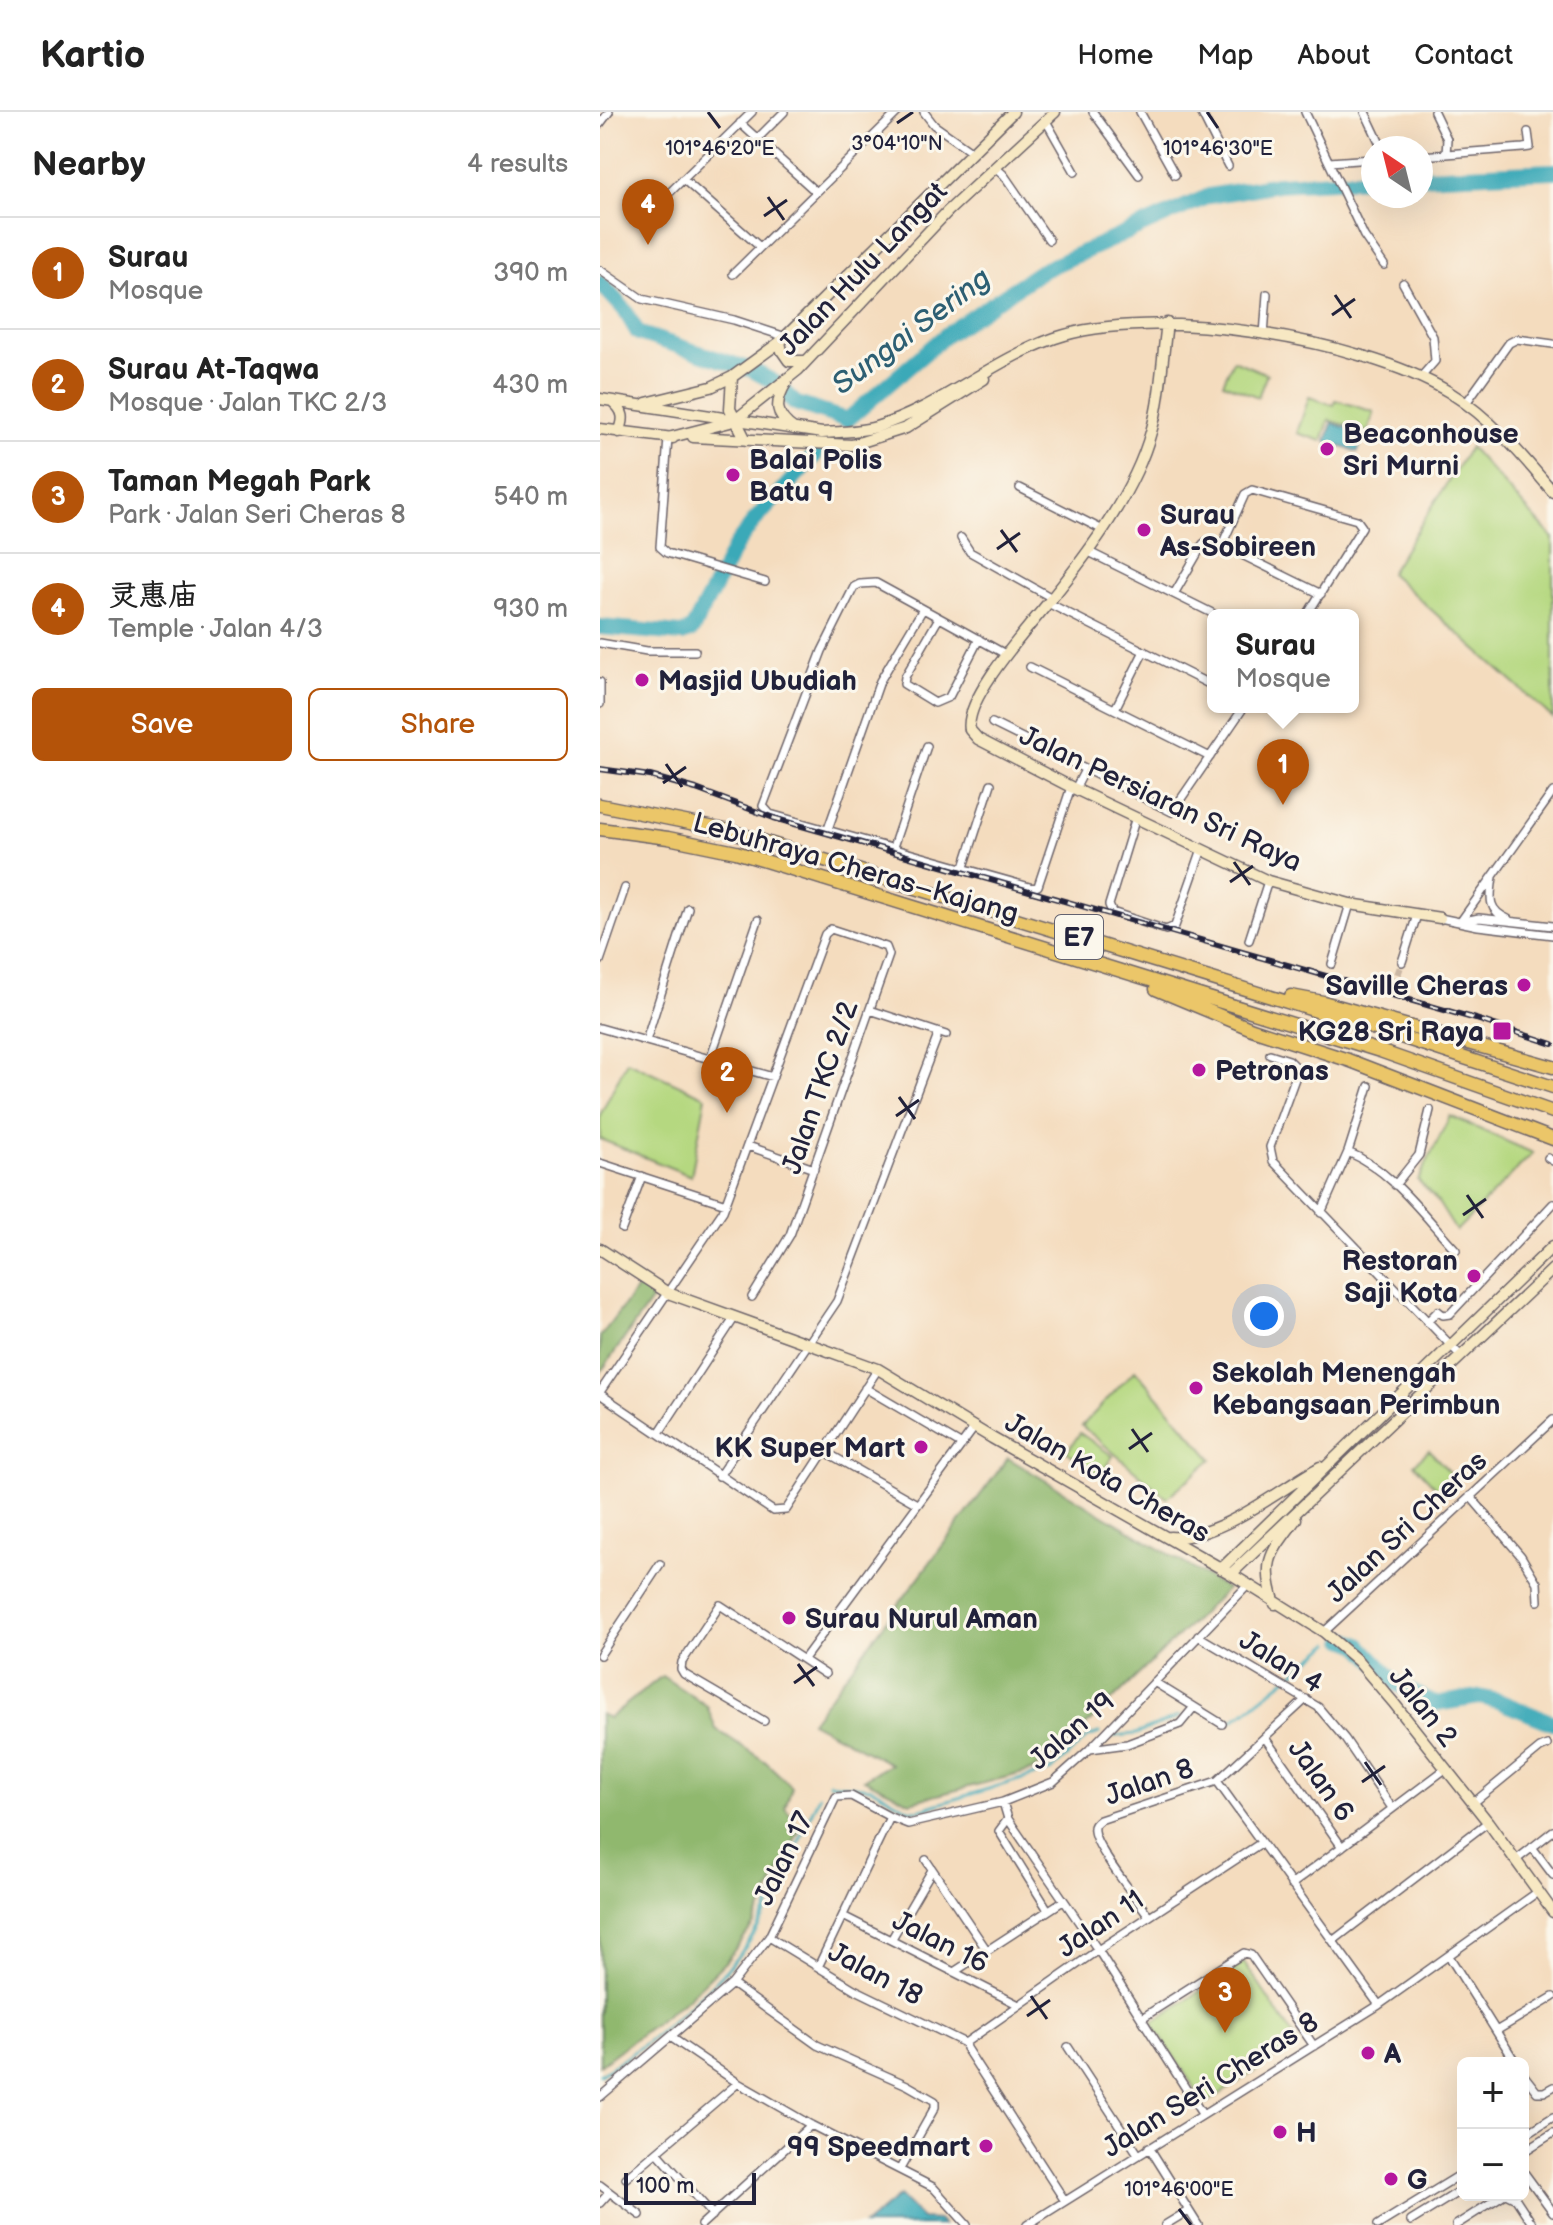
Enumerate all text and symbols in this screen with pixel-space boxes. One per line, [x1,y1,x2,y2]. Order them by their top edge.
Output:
text: Kartio [40,33,146,78]
text: Home [1077,39,1153,72]
text: Map [1197,39,1254,72]
text: About [1298,39,1370,72]
text: Contact [1414,39,1513,72]
text: 3°04'10"N [851,132,943,156]
north arrow [1361,136,1433,208]
text: 101°46'20"E [665,137,775,161]
text: 101°46'30"E [1163,137,1273,161]
text: Nearby [32,144,146,185]
text: 4 results [467,149,568,180]
street label: Jalan Hulu Langat [772,175,954,363]
pin: 4 [622,179,674,245]
text: Surau [108,240,188,276]
text: 1 [53,258,63,289]
text: 390 m [493,258,568,289]
water label: Sungai Sering [825,261,998,403]
text: Mosque [108,276,203,307]
text: Surau At-Taqwa [108,352,319,388]
text: 2 [50,370,66,401]
text: 430 m [492,370,568,401]
text: Mosque · Jalan TKC 2/3 [108,388,387,419]
place label: Beaconhouse Sri Murni [1343,418,1519,483]
marker: Beaconhouse Sri Murni [1318,440,1336,458]
place label: Balai Polis Batu 9 [749,444,882,509]
text: Taman Megah Park [108,464,371,500]
marker: Balai Polis Batu 9 [724,466,742,484]
text: 3 [50,482,66,513]
text: 540 m [493,482,568,513]
place label: Surau As-Sobireen [1159,499,1316,564]
text: Park · Jalan Seri Cheras 8 [108,500,406,531]
marker: Surau As-Sobireen [1135,521,1153,539]
text: 灵惠庙 [108,578,198,614]
text: 4 [50,594,66,625]
text: 930 m [493,594,568,625]
popup [1207,609,1359,713]
text: Temple · Jalan 4/3 [108,614,323,645]
text: Surau [1235,628,1316,664]
text: Mosque [1235,664,1331,695]
place label: Masjid Ubudiah [658,665,857,698]
marker: Masjid Ubudiah [633,671,651,689]
button: Save [32,688,292,761]
button: Share [308,688,568,761]
street label: Jalan Persiaran Sri Raya [1014,719,1307,879]
pin: 1 [1257,739,1309,805]
street label: Lebuhraya Cheras–Kajang [689,806,1022,931]
road number: E7 [1055,915,1103,959]
place label: Saville Cheras [1325,970,1508,1003]
marker: Saville Cheras [1515,976,1533,994]
street label: Jalan TKC 2/2 [775,996,866,1178]
place label: KG28 Sri Raya [1298,1016,1484,1049]
marker: KG28 Sri Raya [1491,1020,1513,1042]
pin: 2 [701,1047,753,1113]
place label: Petronas [1215,1055,1329,1088]
marker: Petronas [1190,1061,1208,1079]
place label: Restoran Saji Kota [1342,1245,1458,1310]
marker: Restoran Saji Kota [1465,1267,1483,1285]
your location [1244,1296,1284,1336]
place label: Sekolah Menengah Kebangsaan Perimbun [1212,1357,1500,1422]
marker: Sekolah Menengah Kebangsaan Perimbun [1187,1379,1205,1397]
street label: Jalan Kota Cheras [999,1406,1216,1550]
place label: KK Super Mart [715,1432,905,1465]
marker: KK Super Mart [912,1438,930,1456]
street label: Jalan Sri Cheras [1320,1444,1494,1610]
place label: Surau Nurul Aman [805,1603,1038,1636]
marker: Surau Nurul Aman [780,1609,798,1627]
street label: Jalan 4 [1233,1624,1329,1701]
street label: Jalan 2 [1382,1661,1464,1754]
street label: Jalan 19 [1023,1685,1121,1777]
street label: Jalan 6 [1281,1734,1361,1828]
street label: Jalan 8 [1101,1752,1198,1813]
street label: Jalan 17 [748,1806,821,1911]
street label: Jalan 11 [1051,1883,1150,1965]
street label: Jalan 16 [887,1904,994,1980]
street label: Jalan 18 [822,1936,928,2013]
pin: 3 [1199,1967,1251,2033]
street label: Jalan Seri Cheras 8 [1097,2006,1324,2165]
place label: A [1383,2038,1402,2071]
marker: A [1359,2044,1377,2062]
map controls [1457,2057,1529,2201]
button: + [1457,2057,1529,2129]
place label: H [1296,2117,1317,2150]
marker: H [1271,2123,1289,2141]
button: − [1457,2129,1529,2201]
place label: 99 Speedmart [787,2131,970,2164]
marker: 99 Speedmart [977,2137,995,2155]
place label: G [1407,2164,1428,2197]
scale bar [624,2169,756,2205]
marker: G [1382,2170,1400,2188]
text: 100 m [636,2173,695,2200]
text: 101°46'00"E [1124,2178,1234,2202]

